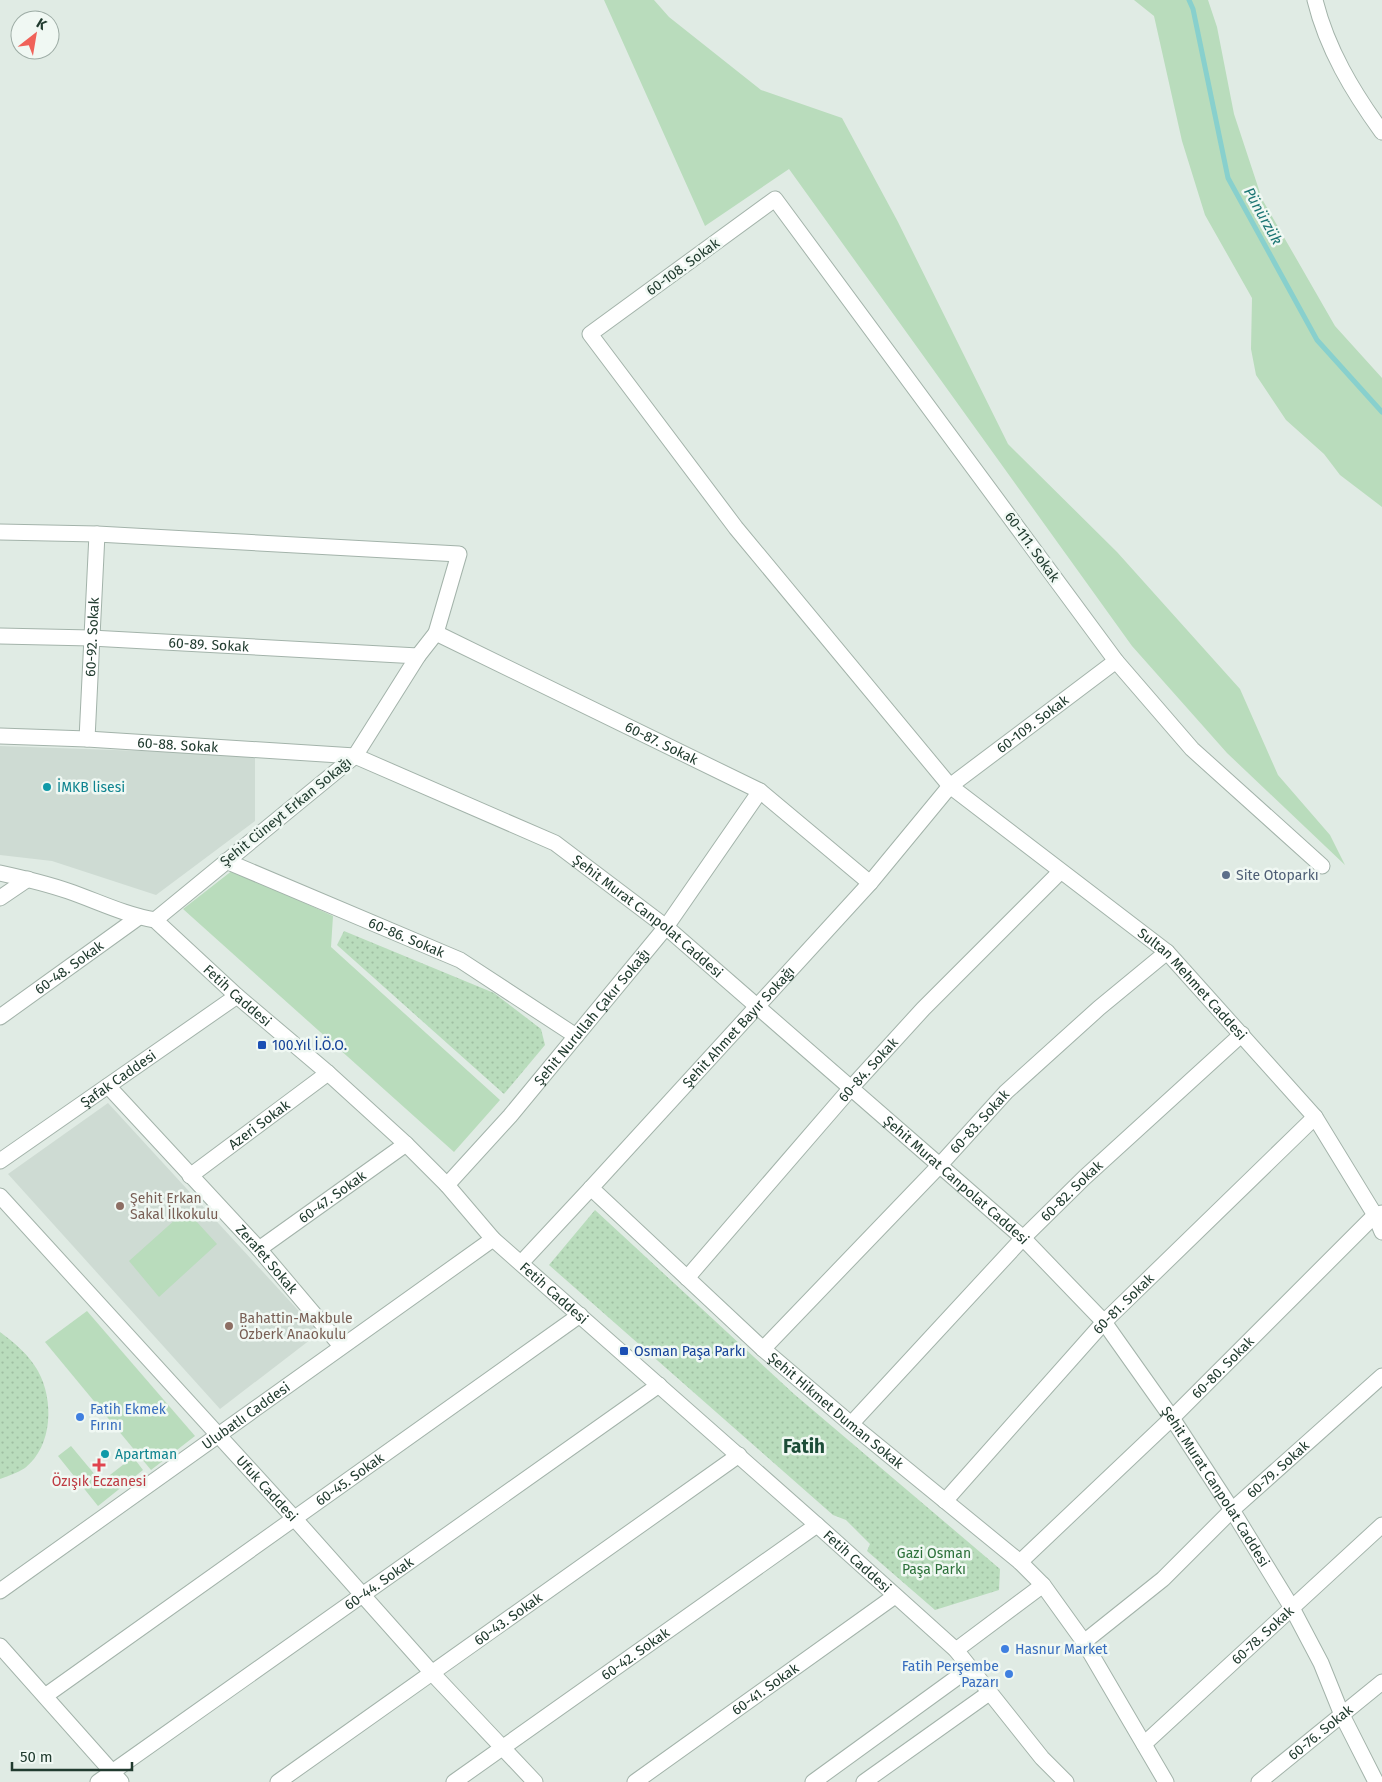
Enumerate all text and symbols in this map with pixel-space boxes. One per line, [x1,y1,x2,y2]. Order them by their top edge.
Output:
north arrow [10,10,60,60]
text: K [33,15,51,34]
water label: Pünürzük [1240,184,1286,248]
street label: 60-108. Sokak [643,234,724,299]
street label: 60-111. Sokak [1001,509,1064,586]
street label: 60-92. Sokak [82,596,102,677]
street label: 60-89. Sokak [168,634,250,655]
street label: 60-109. Sokak [993,691,1073,756]
street label: 60-87. Sokak [622,718,702,768]
street label: 60-88. Sokak [137,734,220,756]
street label: Şehit Cüneyt Erkan Sokağı [217,754,355,870]
place label: İMKB lisesi [57,778,125,796]
marker: İMKB lisesi [41,781,53,793]
street label: Şehit Murat Canpolat Caddesi [570,851,726,981]
place label: Site Otoparkı [1236,867,1319,884]
marker: Site Otoparkı [1220,869,1232,881]
street label: 60-86. Sokak [366,914,448,961]
street label: Sultan Mehmet Caddesi [1134,924,1250,1044]
street label: 60-48. Sokak [31,936,107,998]
street label: Şehit Nurullah Çakır Sokağı [530,945,653,1089]
street label: Fetih Caddesi [200,961,275,1030]
street label: Şehit Ahmet Bayır Sokağı [679,963,798,1091]
street label: 60-84. Sokak [835,1033,902,1105]
place label: 100.Yıl İ.Ö.O. [272,1036,347,1054]
marker: 100.Yıl İ.Ö.O. [256,1039,268,1051]
street label: Şafak Caddesi [77,1046,159,1111]
street label: 60-83. Sokak [946,1085,1013,1157]
street label: Azeri Sokak [225,1096,294,1153]
street label: Şehit Murat Canpolat Caddesi [880,1112,1033,1248]
street label: 60-82. Sokak [1037,1156,1107,1225]
street label: 60-47. Sokak [295,1166,370,1227]
place label: Şehit Erkan Sakal İlkokulu [130,1190,218,1223]
marker: Şehit Erkan Sakal İlkokulu [114,1200,126,1212]
street label: Zerafet Sokak [232,1221,302,1298]
street label: Fetih Caddesi [516,1258,592,1327]
street label: 60-81. Sokak [1089,1269,1158,1337]
place label: Bahattin-Makbule Özberk Anaokulu [239,1310,353,1343]
marker: Bahattin-Makbule Özberk Anaokulu [223,1320,235,1332]
street label: 60-80. Sokak [1188,1332,1258,1402]
place label: Osman Paşa Parkı [634,1343,746,1360]
marker: Osman Paşa Parkı [618,1345,630,1357]
street label: Şehit Hikmet Duman Sokak [765,1349,908,1473]
street label: Ulubatlı Caddesi [198,1378,293,1453]
place label: Fatih Ekmek Fırını [90,1401,167,1434]
street label: Şehit Murat Canpolat Caddesi [1158,1403,1273,1570]
marker: Fatih Ekmek Fırını [74,1411,86,1423]
district label: Fatih [783,1435,825,1458]
street label: 60-79. Sokak [1243,1436,1313,1501]
place label: Apartman [115,1446,177,1463]
marker: Apartman [99,1448,111,1460]
street label: 60-45. Sokak [312,1448,388,1509]
street label: Ufuk Caddesi [233,1452,301,1525]
marker: Özışık Eczanesi [93,1459,105,1471]
place label: Özışık Eczanesi [52,1472,146,1490]
street label: Fetih Caddesi [820,1526,895,1596]
park label: Gazi Osman Paşa Parkı [897,1545,971,1578]
street label: 60-44. Sokak [341,1553,417,1613]
street label: 60-43. Sokak [471,1588,546,1649]
street label: 60-78. Sokak [1228,1602,1298,1668]
street label: 60-42. Sokak [598,1623,673,1684]
place label: Hasnur Market [1015,1641,1109,1658]
marker: Hasnur Market [999,1643,1011,1655]
place label: Fatih Perşembe Pazarı [902,1658,999,1691]
street label: 60-41. Sokak [728,1659,803,1719]
marker: Fatih Perşembe Pazarı [1003,1668,1015,1680]
street label: 60-76. Sokak [1285,1700,1357,1763]
scale bar [12,1740,132,1772]
text: 50 m [20,1748,53,1766]

